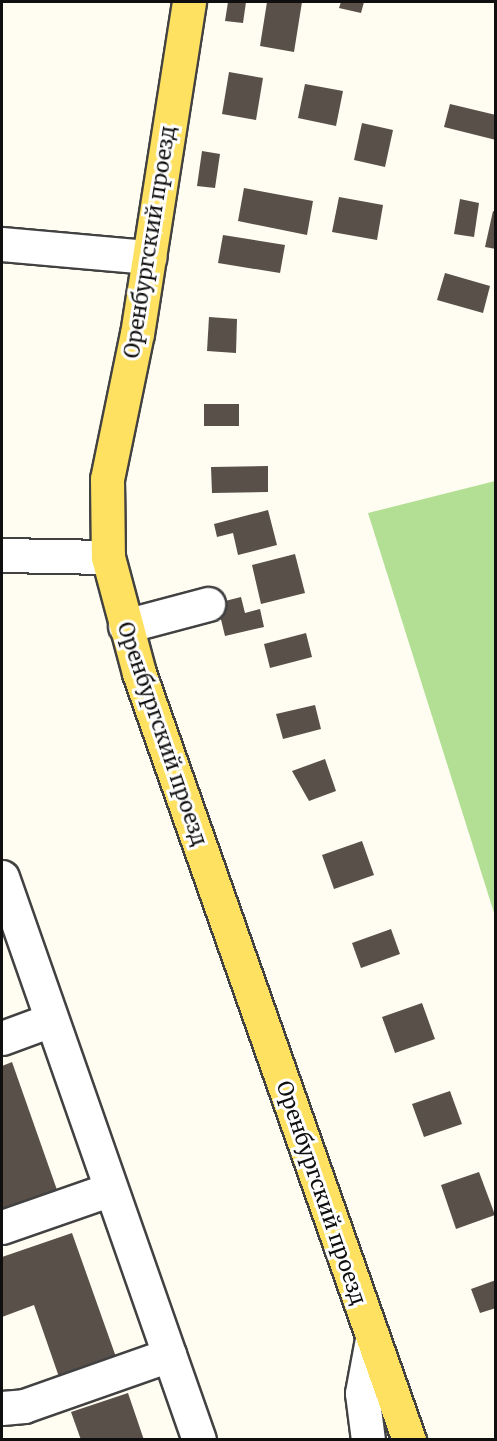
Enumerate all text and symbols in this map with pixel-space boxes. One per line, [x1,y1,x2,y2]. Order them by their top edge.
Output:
street label: Оренбургский проезд [119,124,181,360]
street label: Оренбургский проезд [112,619,212,849]
street label: Оренбургский проезд [271,1078,371,1308]

